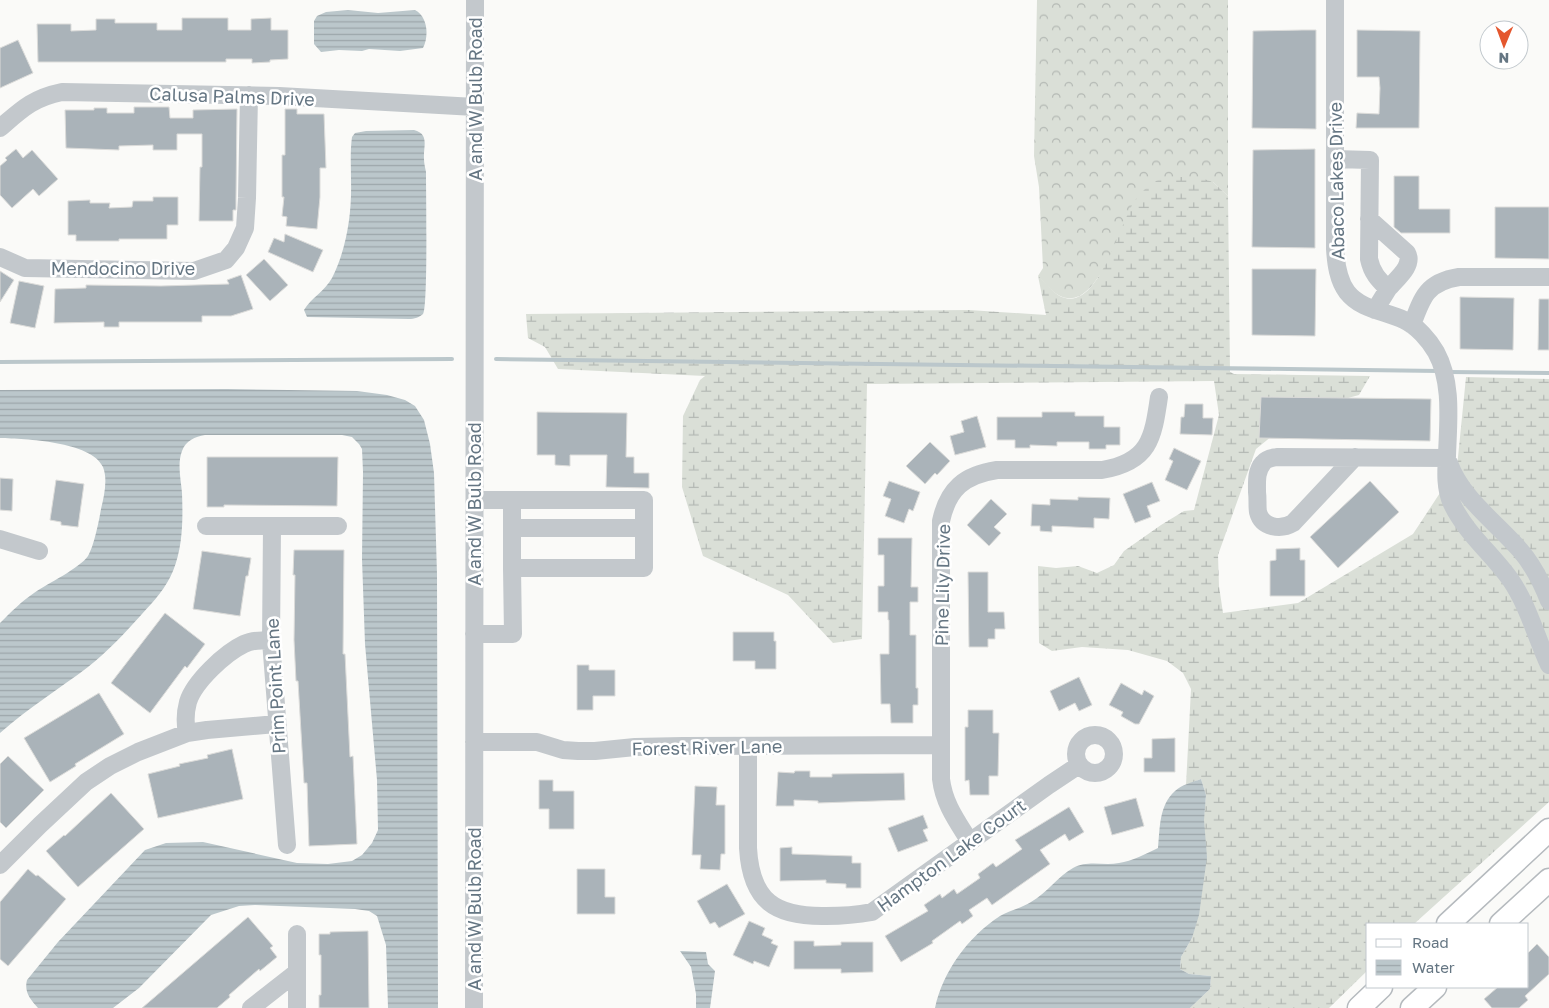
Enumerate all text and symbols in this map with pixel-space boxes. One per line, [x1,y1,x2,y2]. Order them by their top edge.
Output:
street label: A and W Bulb Road [464,17,486,181]
north arrow [1479,20,1529,70]
text: N [1498,50,1509,67]
street label: Calusa Palms Drive [149,82,315,110]
street label: Abaco Lakes Drive [1324,102,1348,260]
street label: Mendocino Drive [51,257,195,279]
street label: A and W Bulb Road [463,422,485,586]
street label: Pine Lily Drive [930,524,954,646]
street label: Prim Point Lane [260,618,290,754]
street label: Forest River Lane [631,735,783,759]
street label: Hampton Lake Court [872,794,1030,916]
street label: A and W Bulb Road [463,827,485,991]
legend [1366,923,1529,988]
text: Road [1412,933,1449,951]
text: Water [1412,958,1455,976]

